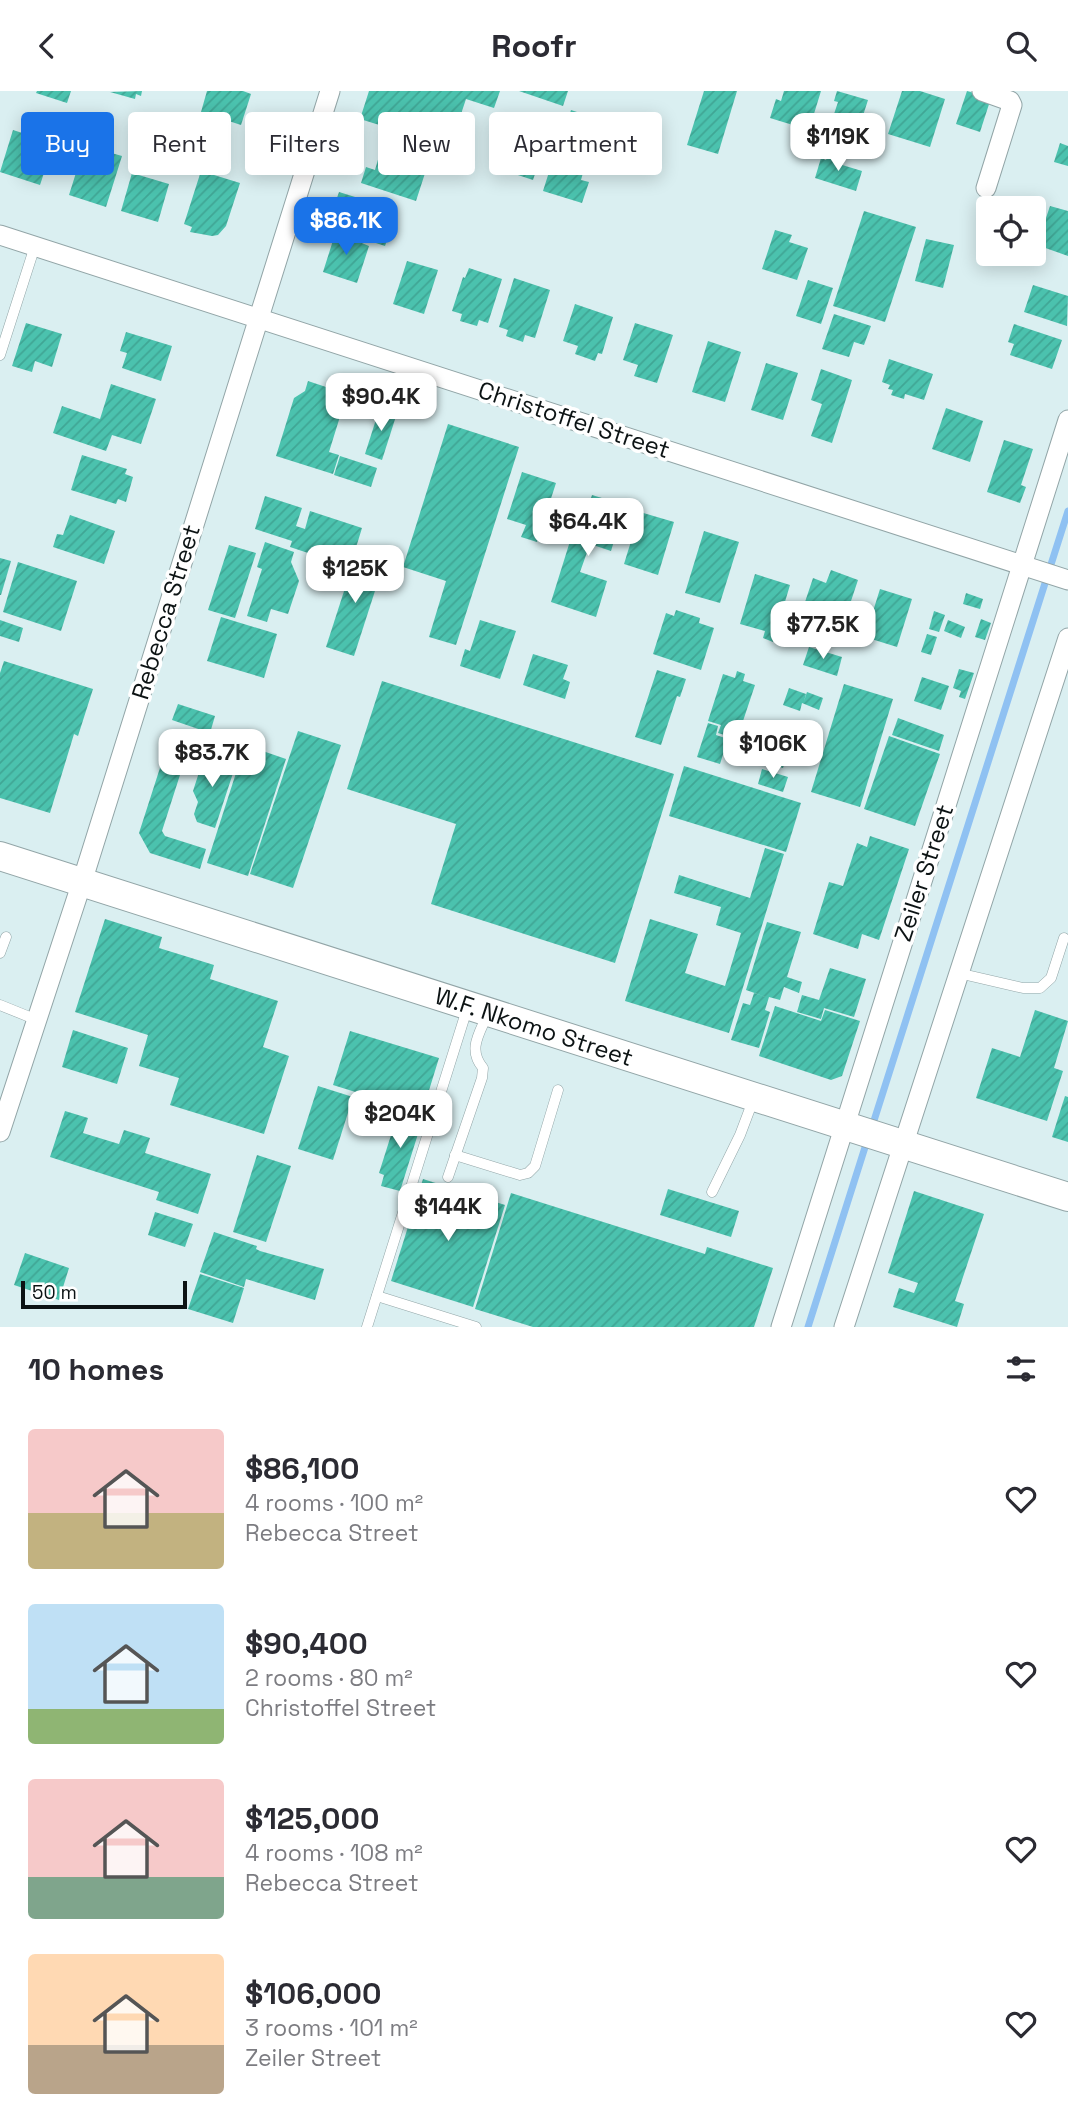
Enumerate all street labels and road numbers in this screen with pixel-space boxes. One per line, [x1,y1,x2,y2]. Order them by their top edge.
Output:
street label: Christoffel Street [474,374,674,465]
street label: Rebecca Street [124,521,207,703]
street label: Zeiler Street [887,800,960,945]
street label: W.F. Nkomo Street [431,980,637,1073]

